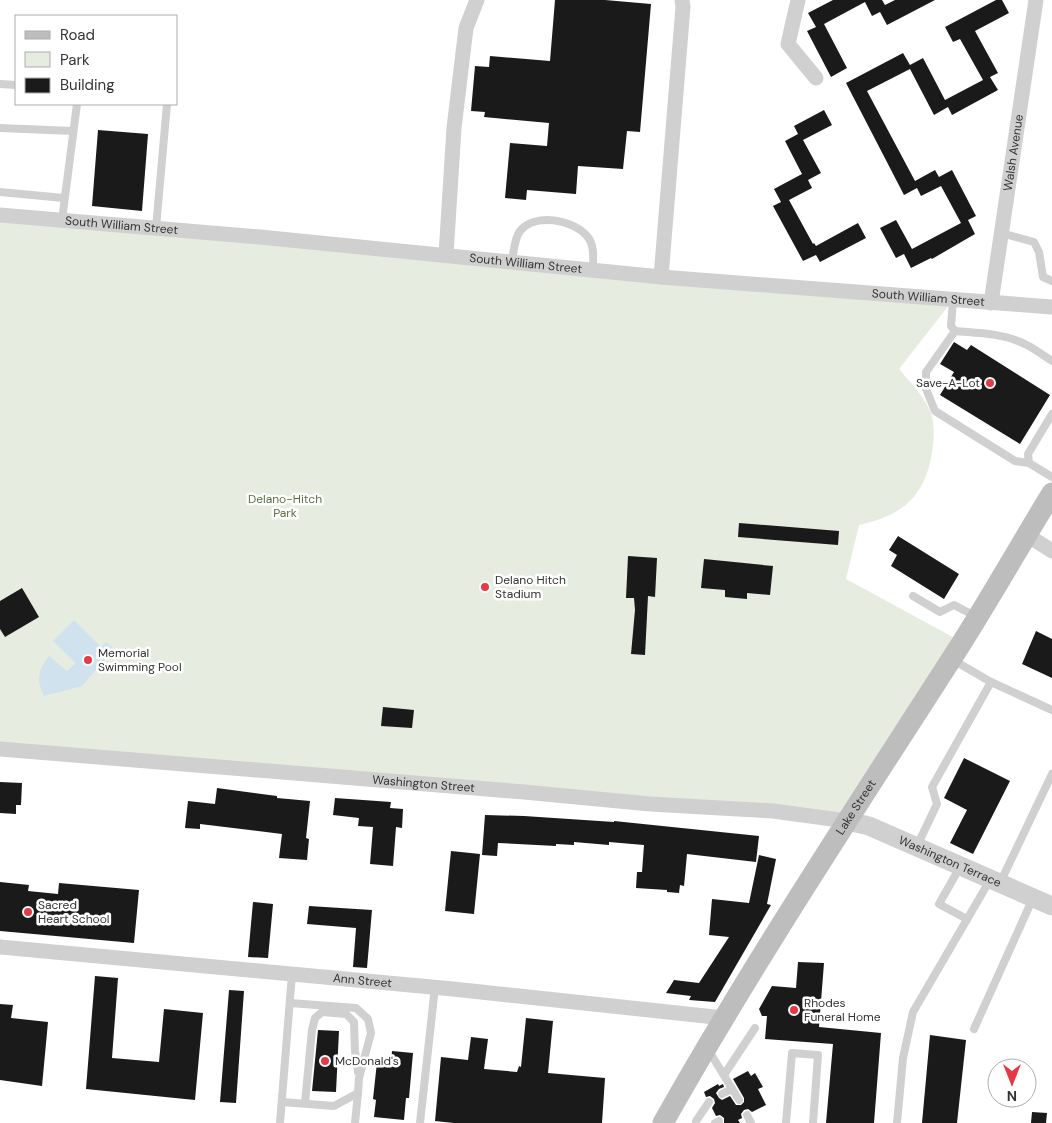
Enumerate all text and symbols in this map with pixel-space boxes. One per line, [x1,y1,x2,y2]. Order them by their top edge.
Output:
legend [15,15,178,105]
text: Road [60,25,95,45]
text: Park [60,50,90,70]
text: Building [60,75,115,95]
street label: Walsh Avenue [1000,113,1027,192]
street label: South William Street [65,213,179,238]
street label: South William Street [469,250,583,277]
street label: South William Street [871,285,986,310]
place label: Save-A-Lot [916,375,980,391]
marker: Save-A-Lot [984,377,996,389]
park label: Delano-Hitch Park [248,491,322,521]
place label: Delano Hitch Stadium [495,572,566,602]
marker: Delano Hitch Stadium [479,581,491,593]
place label: Memorial Swimming Pool [98,645,182,675]
marker: Memorial Swimming Pool [82,654,94,666]
street label: Washington Street [372,772,476,796]
street label: Lake Street [832,776,880,838]
street label: Washington Terrace [896,832,1004,891]
place label: Sacred Heart School [38,897,110,927]
marker: Sacred Heart School [22,906,34,918]
street label: Ann Street [332,970,393,991]
place label: Rhodes Funeral Home [804,995,881,1025]
marker: Rhodes Funeral Home [788,1004,800,1016]
place label: McDonald's [335,1053,399,1069]
marker: McDonald's [319,1055,331,1067]
north arrow [987,1058,1037,1108]
text: N [1007,1087,1017,1105]

